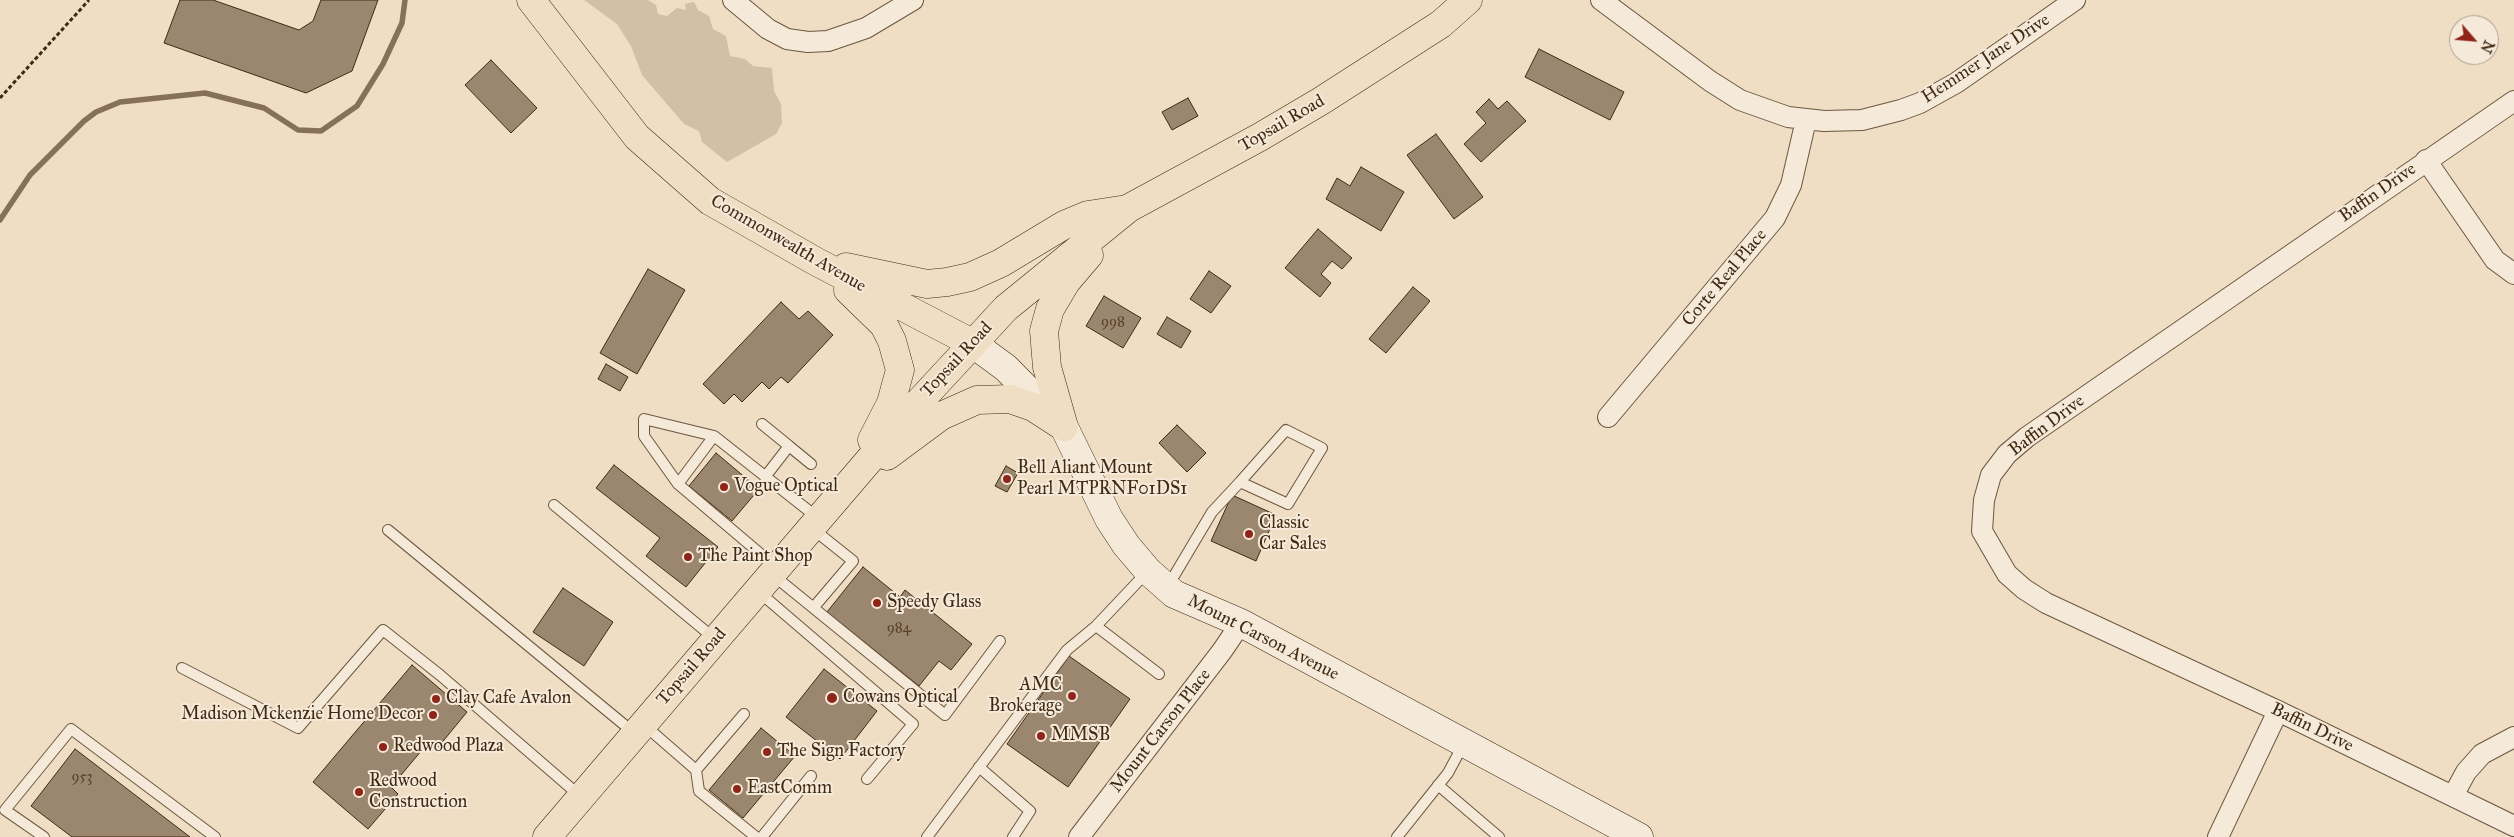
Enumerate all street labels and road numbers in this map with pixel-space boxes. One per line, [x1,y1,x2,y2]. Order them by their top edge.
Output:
street label: Hemmer Jane Drive [1918,10,2054,108]
street label: Topsail Road [1235,91,1329,157]
street label: Baffin Drive [2335,159,2421,227]
street label: Commonwealth Avenue [706,191,870,297]
street label: Corte Real Place [1678,225,1772,331]
street label: Topsail Road [917,318,997,402]
street label: Baffin Drive [2005,391,2089,461]
street label: Mount Carson Avenue [1184,590,1342,686]
street label: Topsail Road [653,624,731,710]
street label: Mount Carson Place [1106,665,1216,797]
street label: Baffin Drive [2267,699,2357,757]

